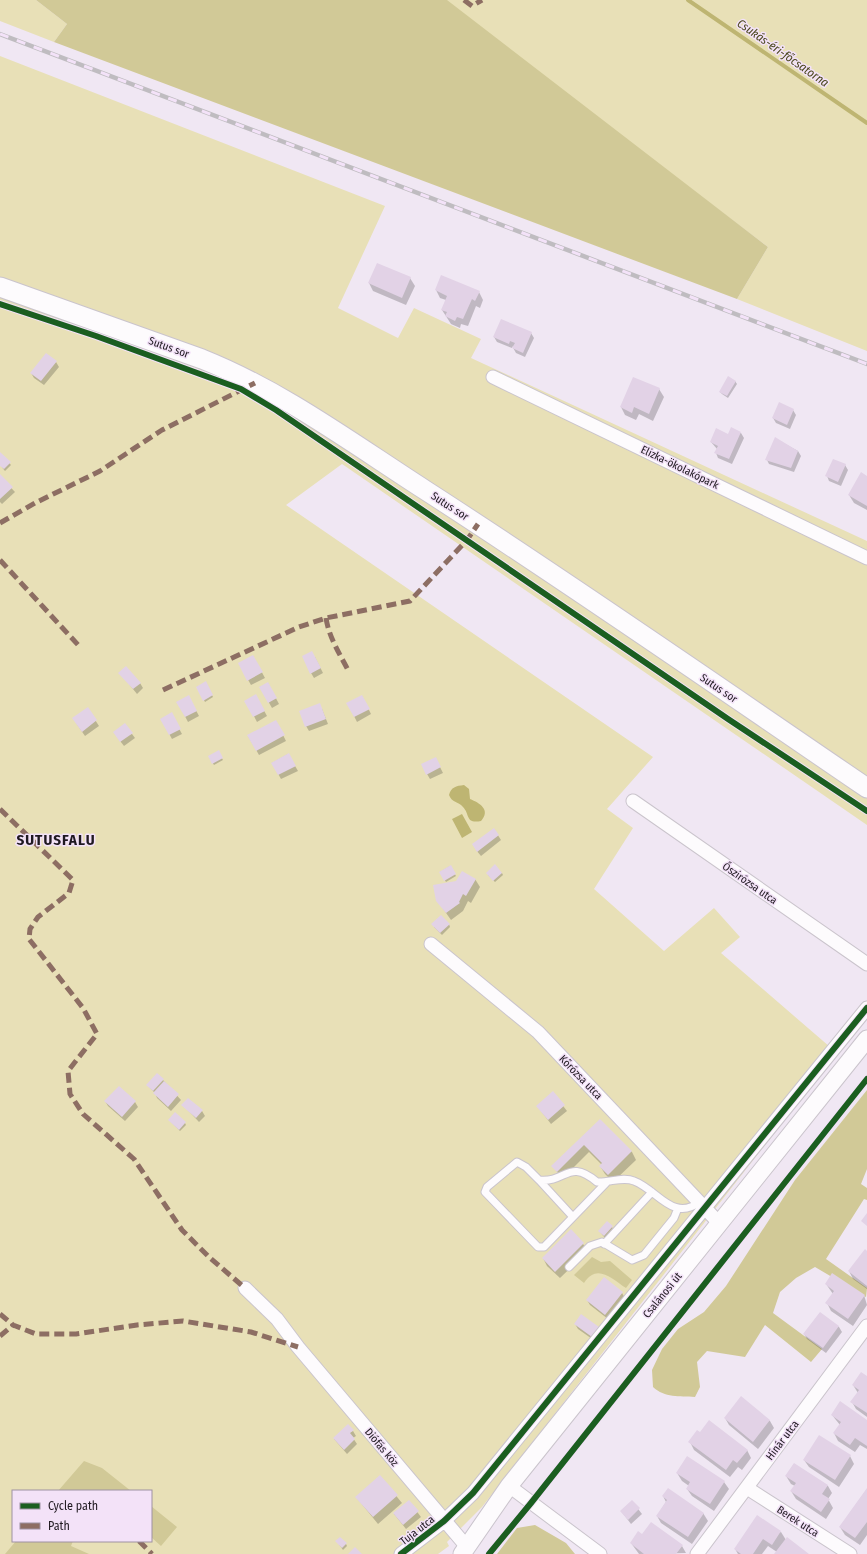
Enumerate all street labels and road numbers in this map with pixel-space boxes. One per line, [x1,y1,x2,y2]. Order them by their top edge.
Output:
street label: Sutus sor [147,334,191,361]
street label: Elizka-ökolakópark [639,443,722,492]
street label: Sutus sor [429,489,471,523]
street label: Sutus sor [698,671,740,706]
street label: Őszirózsa utca [720,859,780,907]
street label: Kőrózsa utca [556,1052,605,1102]
street label: Csalánosi út [640,1270,685,1321]
street label: Hínár utca [763,1418,802,1463]
street label: Diófás köz [362,1426,402,1470]
street label: Berek utca [774,1503,821,1540]
street label: Tuja utca [397,1513,437,1548]

